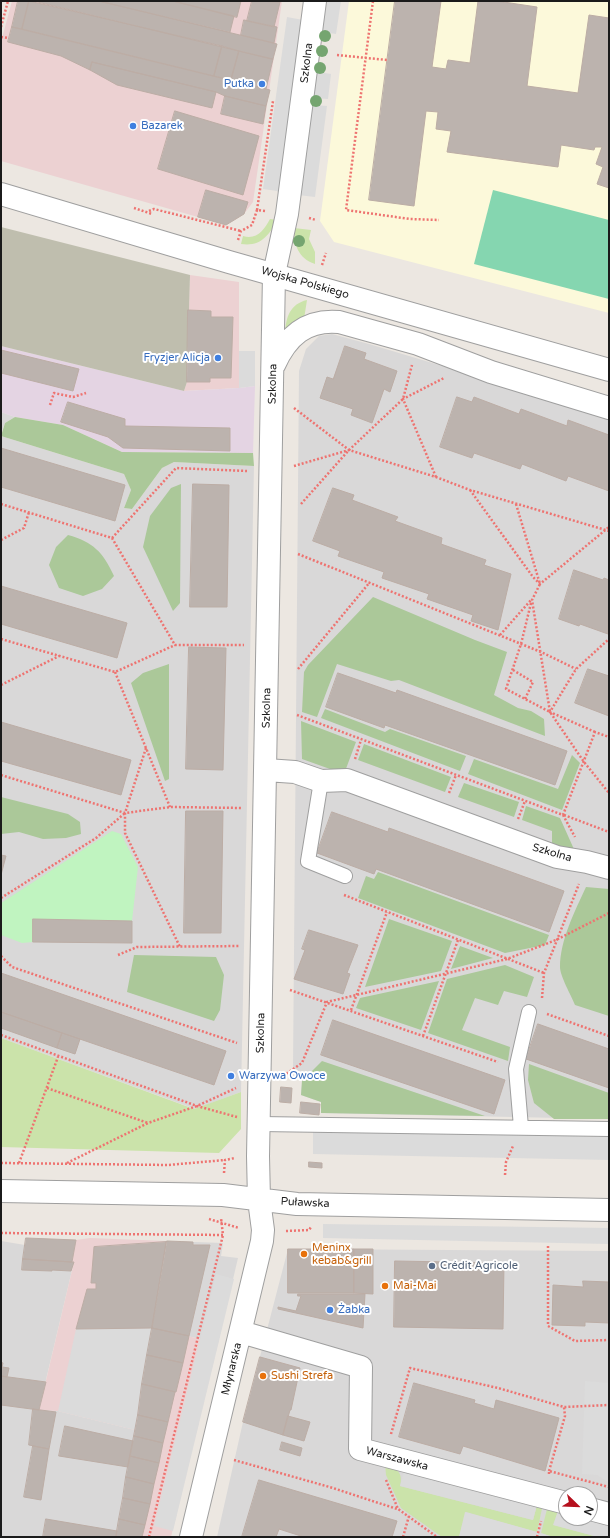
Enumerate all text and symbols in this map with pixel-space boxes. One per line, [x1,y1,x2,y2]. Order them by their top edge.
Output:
street label: Szkolna [298,42,316,84]
place label: Putka [224,77,254,91]
marker: Putka [257,79,267,89]
place label: Bazarek [141,119,183,133]
marker: Bazarek [128,121,138,131]
street label: Wojska Polskiego [260,264,350,302]
place label: Fryzjer Alicja [143,351,210,365]
marker: Fryzjer Alicja [213,353,223,363]
street label: Szkolna [266,364,280,404]
street label: Szkolna [260,688,274,728]
street label: Szkolna [531,841,573,865]
street label: Szkolna [254,1013,268,1053]
place label: Warzywa Owoce [239,1069,325,1083]
marker: Warzywa Owoce [226,1071,236,1081]
street label: Puławska [280,1195,330,1211]
place label: Meninx kebab&grill [312,1241,372,1267]
marker: Meninx kebab&grill [299,1249,309,1259]
place label: Crédit Agricole [440,1259,518,1273]
marker: Crédit Agricole [427,1261,437,1271]
place label: Mai-Mai [393,1279,437,1293]
marker: Mai-Mai [380,1281,390,1291]
place label: Żabka [338,1303,370,1317]
marker: Żabka [325,1305,335,1315]
street label: Młynarska [219,1341,245,1397]
place label: Sushi Strefa [271,1369,333,1383]
marker: Sushi Strefa [258,1371,268,1381]
street label: Warszawska [364,1444,430,1474]
north arrow [558,1486,598,1526]
text: N [581,1504,596,1517]

